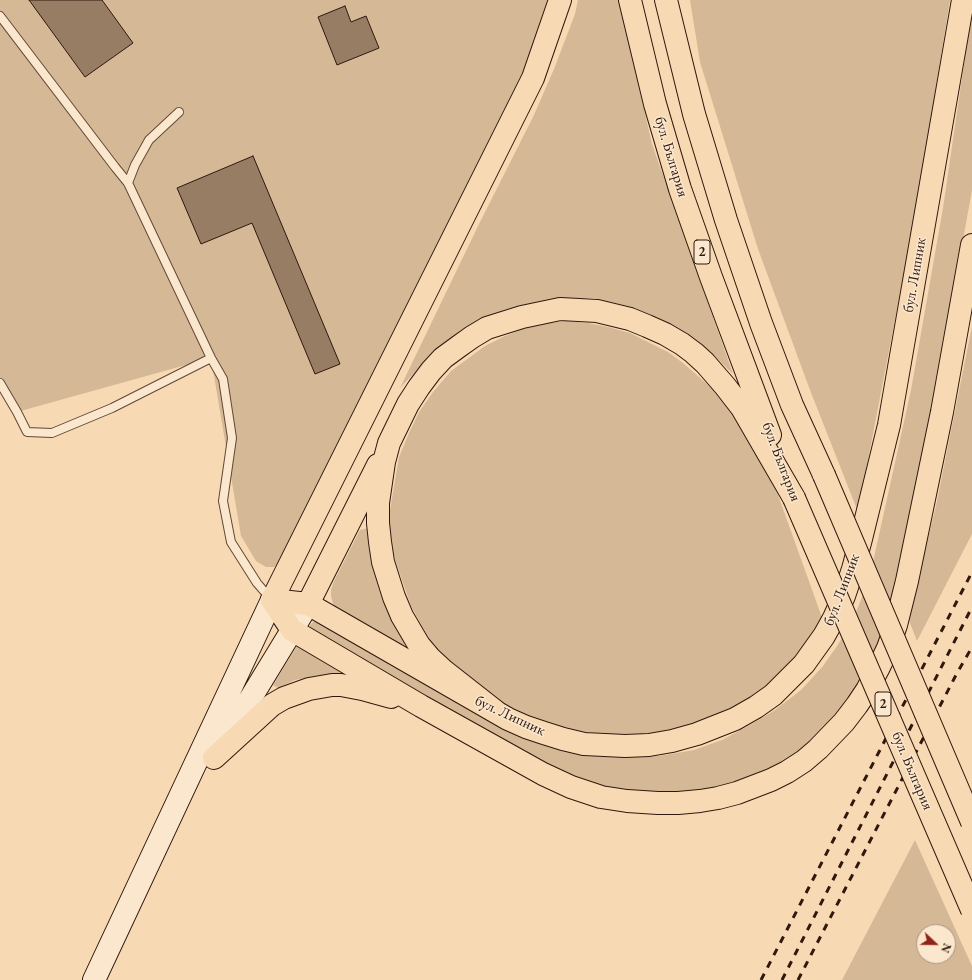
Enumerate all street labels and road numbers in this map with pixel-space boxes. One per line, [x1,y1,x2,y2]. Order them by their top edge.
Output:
street label: бул. България [650,115,692,199]
street label: бул. Липник [900,236,930,314]
road number: 2 [694,240,710,264]
street label: бул. България [758,420,804,504]
street label: бул. Липник [820,551,864,629]
street label: бул. Липник [472,692,548,740]
road number: 2 [875,692,891,716]
street label: бул. България [887,729,937,813]

